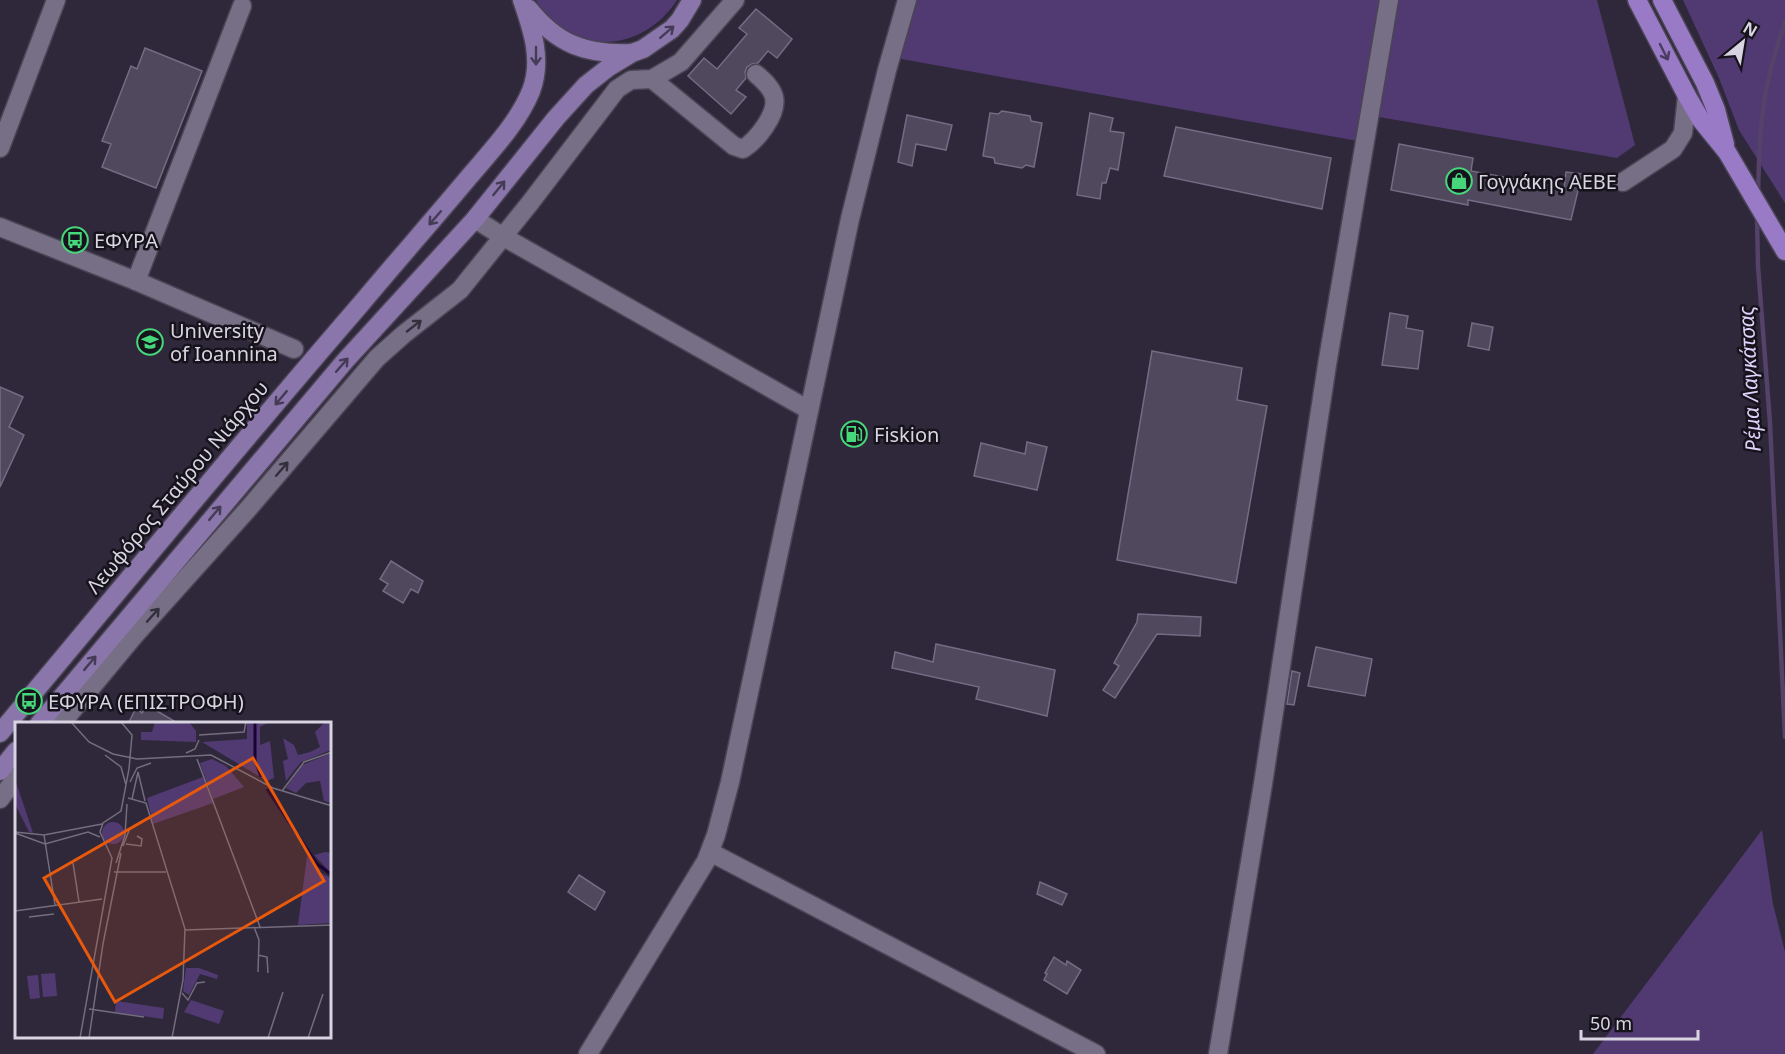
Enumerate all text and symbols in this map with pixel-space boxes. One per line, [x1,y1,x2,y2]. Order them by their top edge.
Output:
north arrow [1713,12,1773,72]
text: N [1739,16,1762,42]
one-way arrow [659,25,674,39]
one-way arrow [1659,42,1671,60]
one-way arrow [530,46,541,66]
shop icon: Γογγάκης ΑΕΒΕ [1444,166,1474,196]
place label: Γογγάκης ΑΕΒΕ [1478,168,1617,195]
one-way arrow [493,180,506,196]
one-way arrow [428,210,441,226]
bus stop icon: ΕΦΥΡΑ [60,225,90,255]
place label: ΕΦΥΡΑ [94,227,158,254]
water label: Ρέμα Λαγκάτσας [1731,305,1767,453]
place label: University of Ioannina [170,317,278,367]
one-way arrow [406,319,422,332]
school or university icon: University of Ioannina [135,327,165,357]
one-way arrow [335,357,348,373]
street label: Λεωφόρος Σταύρου Νιάρχου [80,375,274,599]
one-way arrow [274,390,287,406]
fuel station icon: Fiskion [839,419,869,449]
place label: Fiskion [874,421,939,448]
one-way arrow [275,462,289,477]
one-way arrow [209,505,222,521]
one-way arrow [146,608,160,623]
one-way arrow [84,655,97,671]
bus stop icon: ΕΦΥΡΑ (ΕΠΙΣΤΡΟΦΗ) [14,686,44,716]
place label: ΕΦΥΡΑ (ΕΠΙΣΤΡΟΦΗ) [48,688,244,715]
inset map [15,722,332,1039]
scale bar [1581,1003,1698,1041]
text: 50 m [1590,1011,1632,1035]

